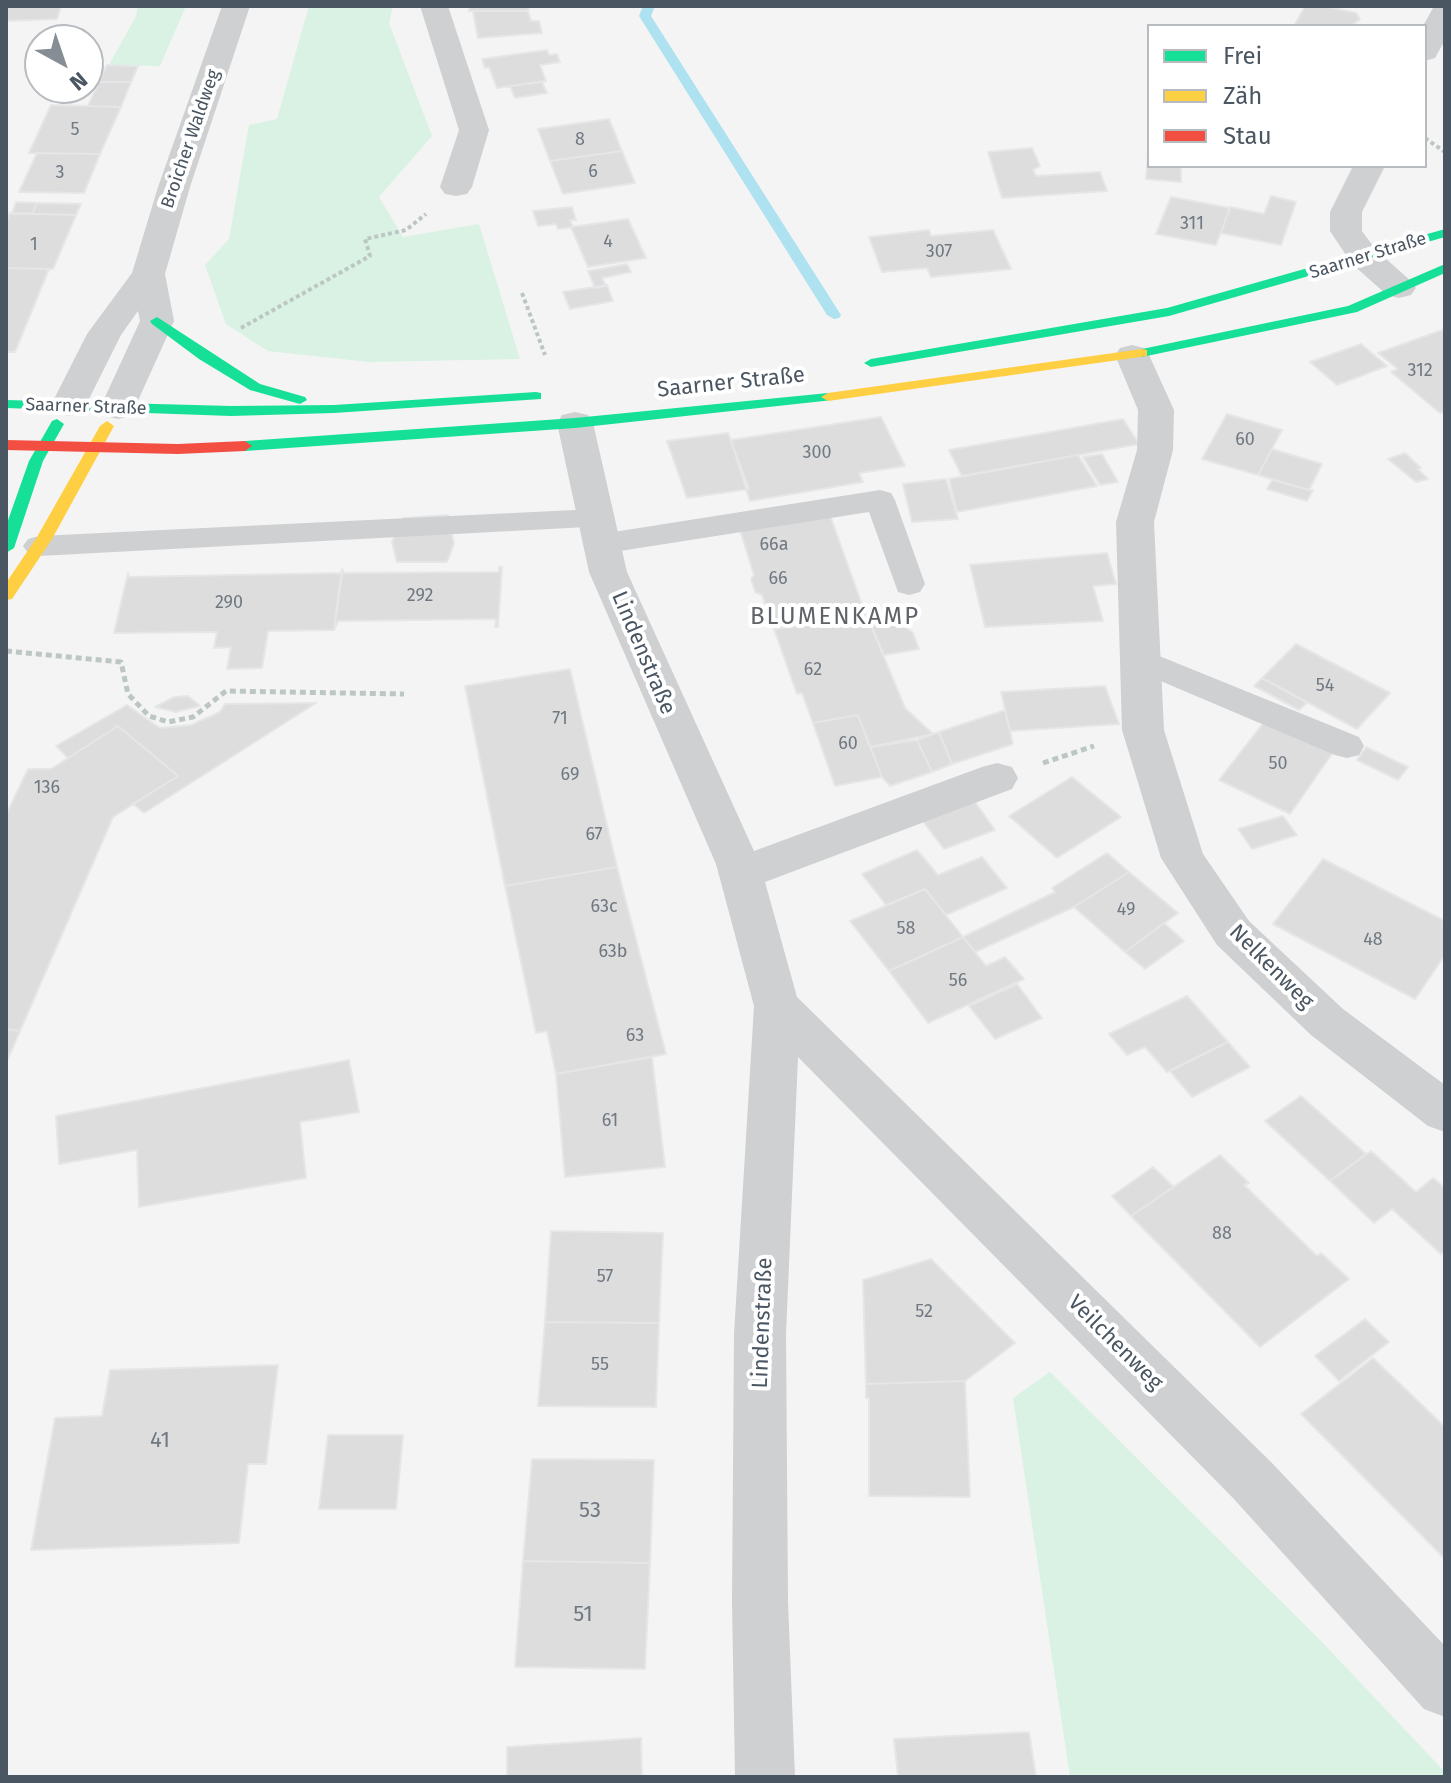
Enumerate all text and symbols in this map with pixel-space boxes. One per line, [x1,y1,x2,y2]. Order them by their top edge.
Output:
north arrow [24,24,104,104]
legend [1147,24,1427,168]
text: Frei [1223,42,1262,70]
text: N [64,66,93,96]
street label: Broicher Waldweg [157,67,225,211]
text: Zäh [1223,82,1262,110]
house number: 5 [70,119,80,141]
text: Stau [1223,122,1272,150]
house number: 8 [575,129,585,151]
house number: 6 [588,161,598,183]
house number: 3 [56,162,64,184]
house number: 311 [1180,213,1204,235]
street label: Saarner Straße [1307,228,1429,284]
house number: 4 [603,231,613,253]
house number: 1 [30,234,38,256]
house number: 307 [926,241,952,263]
house number: 312 [1407,360,1433,382]
street label: Saarner Straße [656,362,806,404]
street label: Saarner Straße [25,394,147,420]
house number: 60 [1235,429,1255,451]
house number: 300 [802,442,832,464]
house number: 66a [760,534,788,556]
house number: 66 [768,568,788,590]
house number: 292 [407,585,433,607]
street label: Lindenstraße [605,588,681,718]
house number: 290 [215,592,243,614]
district label: BLUMENKAMP [750,603,920,631]
house number: 62 [804,659,822,681]
house number: 54 [1316,675,1334,697]
house number: 71 [552,708,568,730]
house number: 60 [838,733,858,755]
house number: 50 [1268,753,1288,775]
house number: 69 [561,764,579,786]
house number: 136 [34,777,60,799]
house number: 67 [585,824,603,846]
house number: 63c [591,896,617,918]
house number: 49 [1117,899,1135,921]
house number: 58 [897,918,915,940]
street label: Nelkenweg [1223,919,1319,1015]
house number: 48 [1363,929,1383,951]
house number: 63b [598,941,628,963]
house number: 56 [949,970,967,992]
house number: 63 [626,1025,644,1047]
house number: 61 [602,1110,618,1132]
house number: 88 [1212,1223,1232,1245]
street label: Lindenstraße [748,1257,778,1389]
house number: 57 [597,1266,613,1288]
street label: Veilchenweg [1062,1290,1168,1396]
house number: 52 [915,1301,933,1323]
house number: 55 [591,1354,609,1376]
house number: 41 [150,1428,170,1454]
house number: 53 [579,1498,601,1524]
house number: 51 [573,1602,593,1628]

